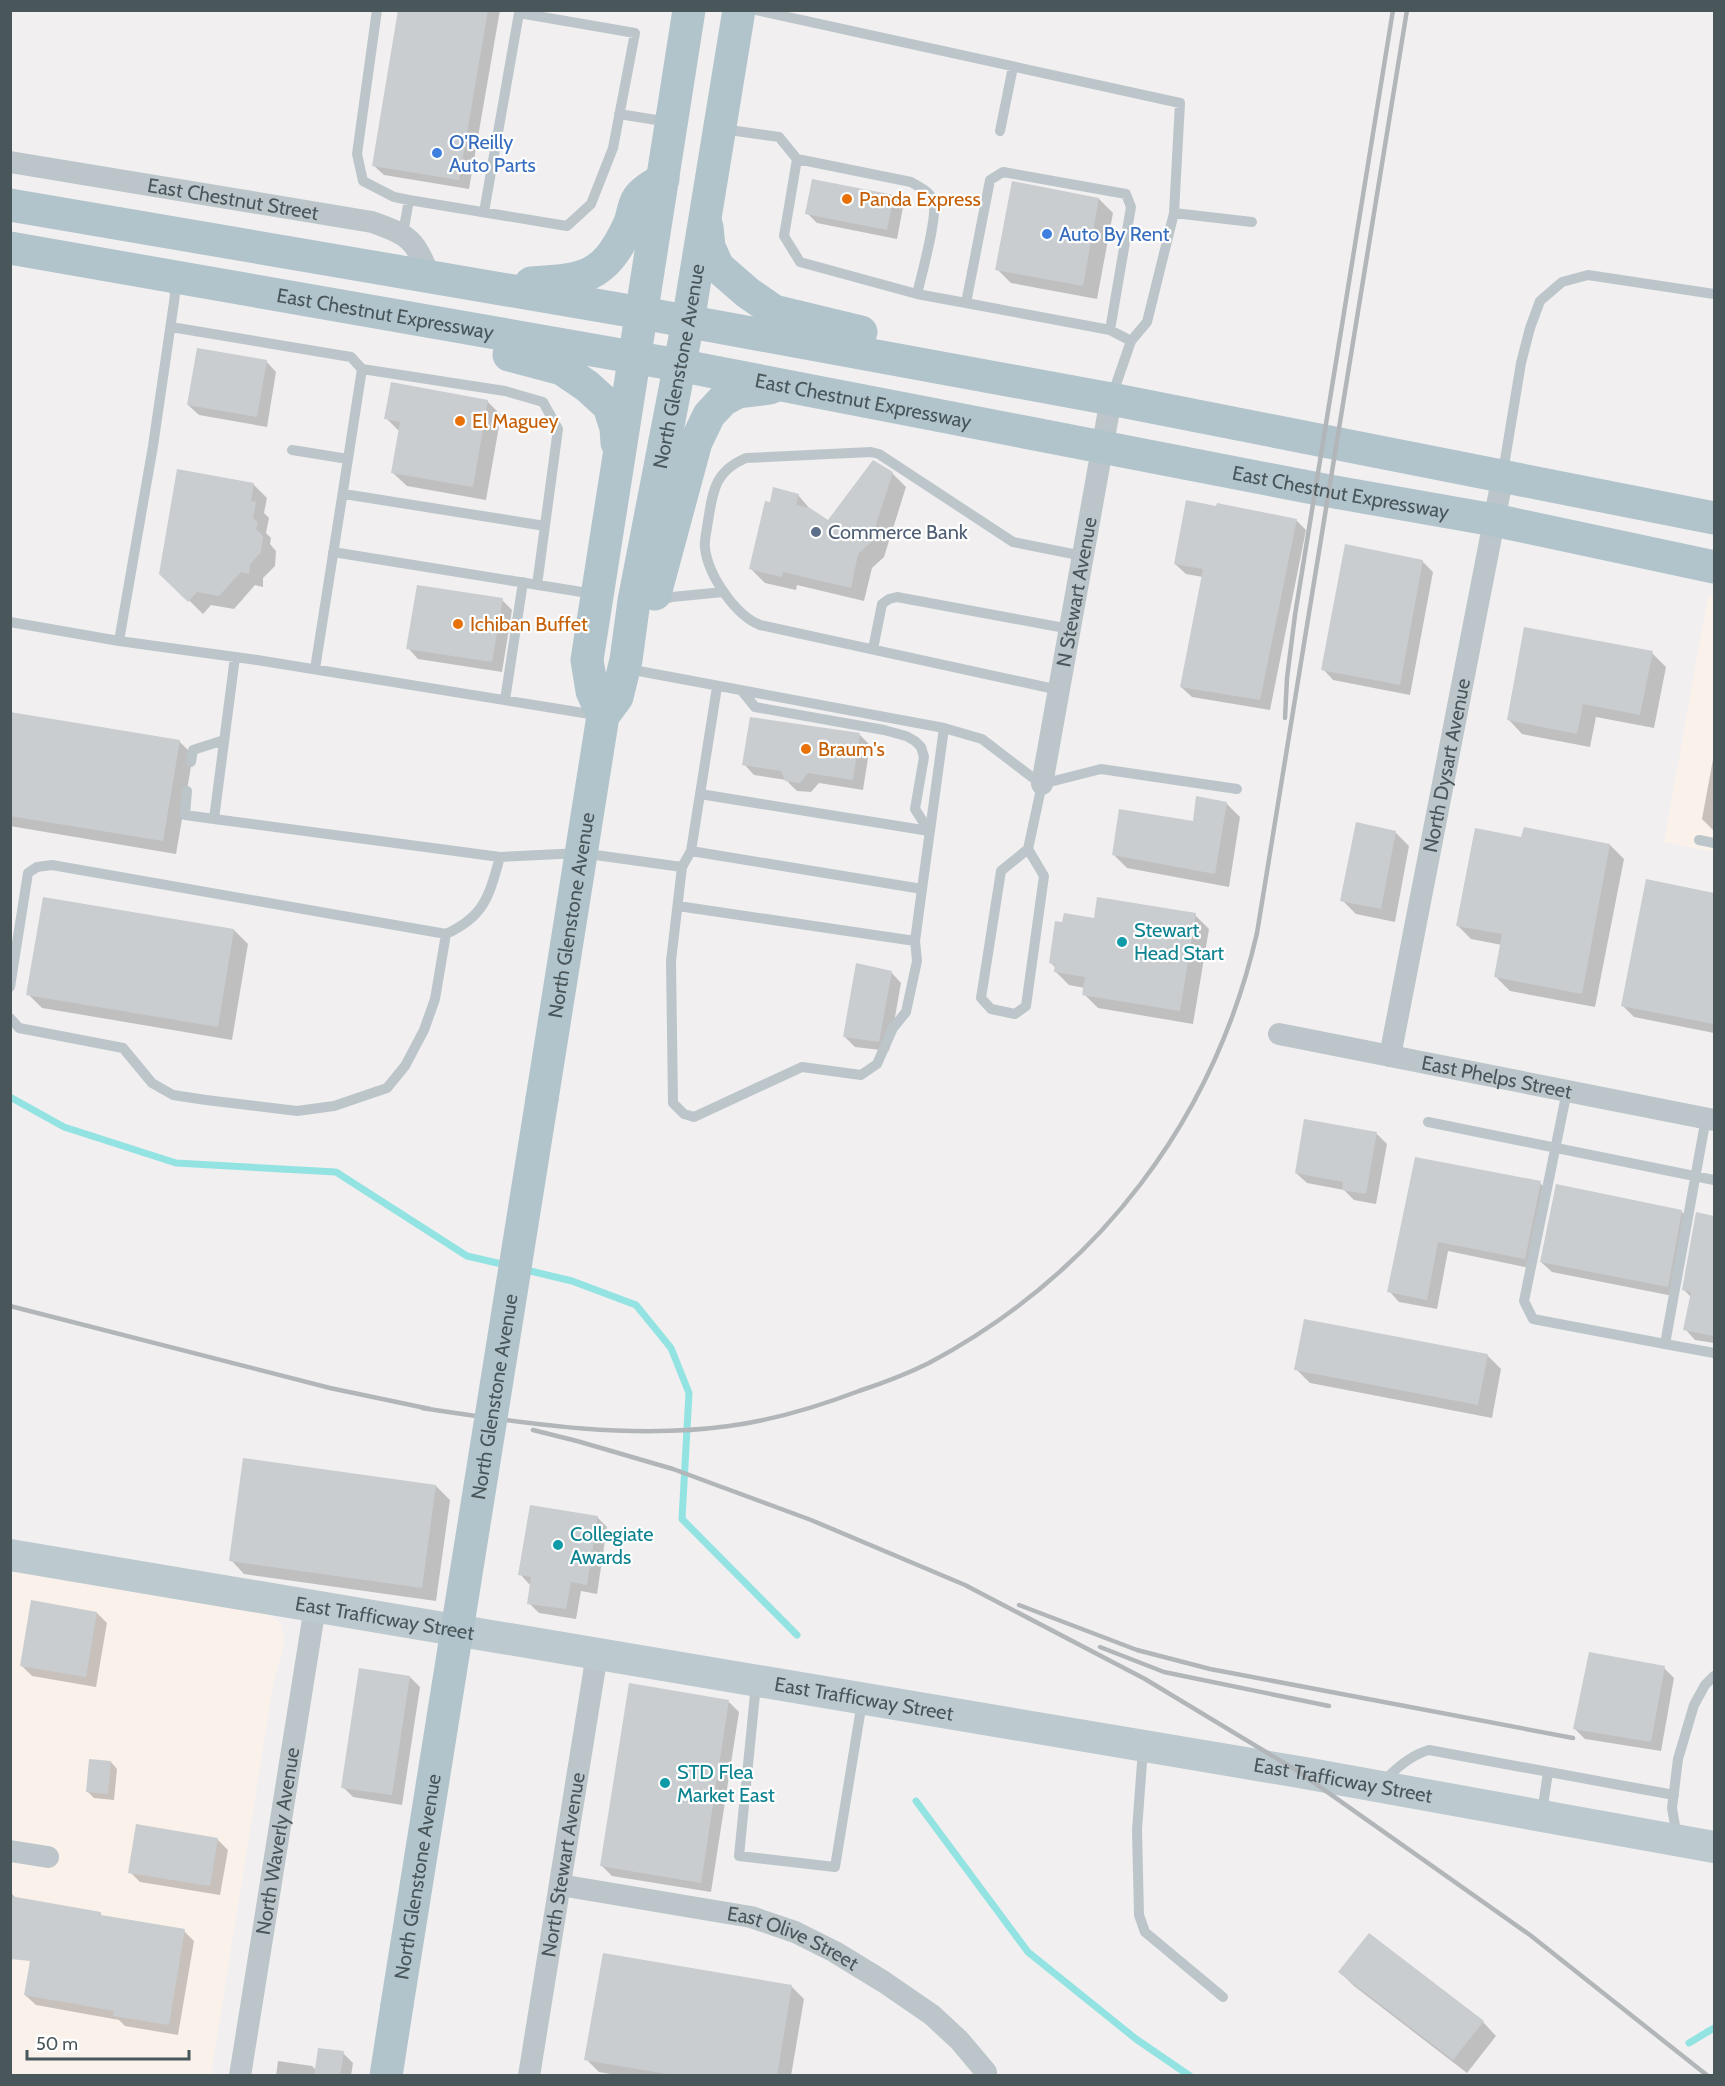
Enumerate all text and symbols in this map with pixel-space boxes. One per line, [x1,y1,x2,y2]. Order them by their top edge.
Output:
place label: O'Reilly Auto Parts [449,130,536,177]
marker: O'Reilly Auto Parts [430,146,444,160]
street label: East Chestnut Street [146,173,321,225]
place label: Panda Express [859,187,981,211]
marker: Panda Express [840,192,854,206]
place label: Auto By Rent [1059,222,1170,246]
marker: Auto By Rent [1040,227,1054,241]
street label: North Glenstone Avenue [648,262,709,471]
street label: East Chestnut Expressway [275,283,496,345]
street label: East Chestnut Expressway [753,368,974,434]
place label: El Maguey [472,409,559,433]
marker: El Maguey [453,414,467,428]
street label: East Chestnut Expressway [1230,461,1451,524]
street label: N Stewart Avenue [1051,515,1102,669]
place label: Commerce Bank [828,520,968,544]
marker: Commerce Bank [809,525,823,539]
place label: Ichiban Buffet [470,612,588,636]
marker: Ichiban Buffet [451,617,465,631]
street label: North Dysart Avenue [1418,676,1475,854]
place label: Braum's [818,737,885,761]
marker: Braum's [799,742,813,756]
street label: North Glenstone Avenue [543,811,599,1020]
place label: Stewart Head Start [1134,918,1224,965]
marker: Stewart Head Start [1115,935,1129,949]
street label: East Phelps Street [1420,1050,1574,1104]
street label: North Glenstone Avenue [466,1292,523,1501]
place label: Collegiate Awards [570,1522,654,1569]
marker: Collegiate Awards [551,1538,565,1552]
street label: East Trafficway Street [293,1591,476,1645]
street label: East Trafficway Street [773,1672,956,1726]
street label: North Waverly Avenue [251,1746,304,1936]
street label: East Trafficway Street [1252,1753,1435,1808]
place label: STD Flea Market East [677,1760,775,1807]
street label: North Stewart Avenue [536,1771,590,1959]
street label: North Glenstone Avenue [389,1772,446,1981]
marker: STD Flea Market East [658,1776,672,1790]
street label: East Olive Street [725,1901,863,1976]
scale bar [27,2023,189,2061]
text: 50 m [36,2033,78,2055]

